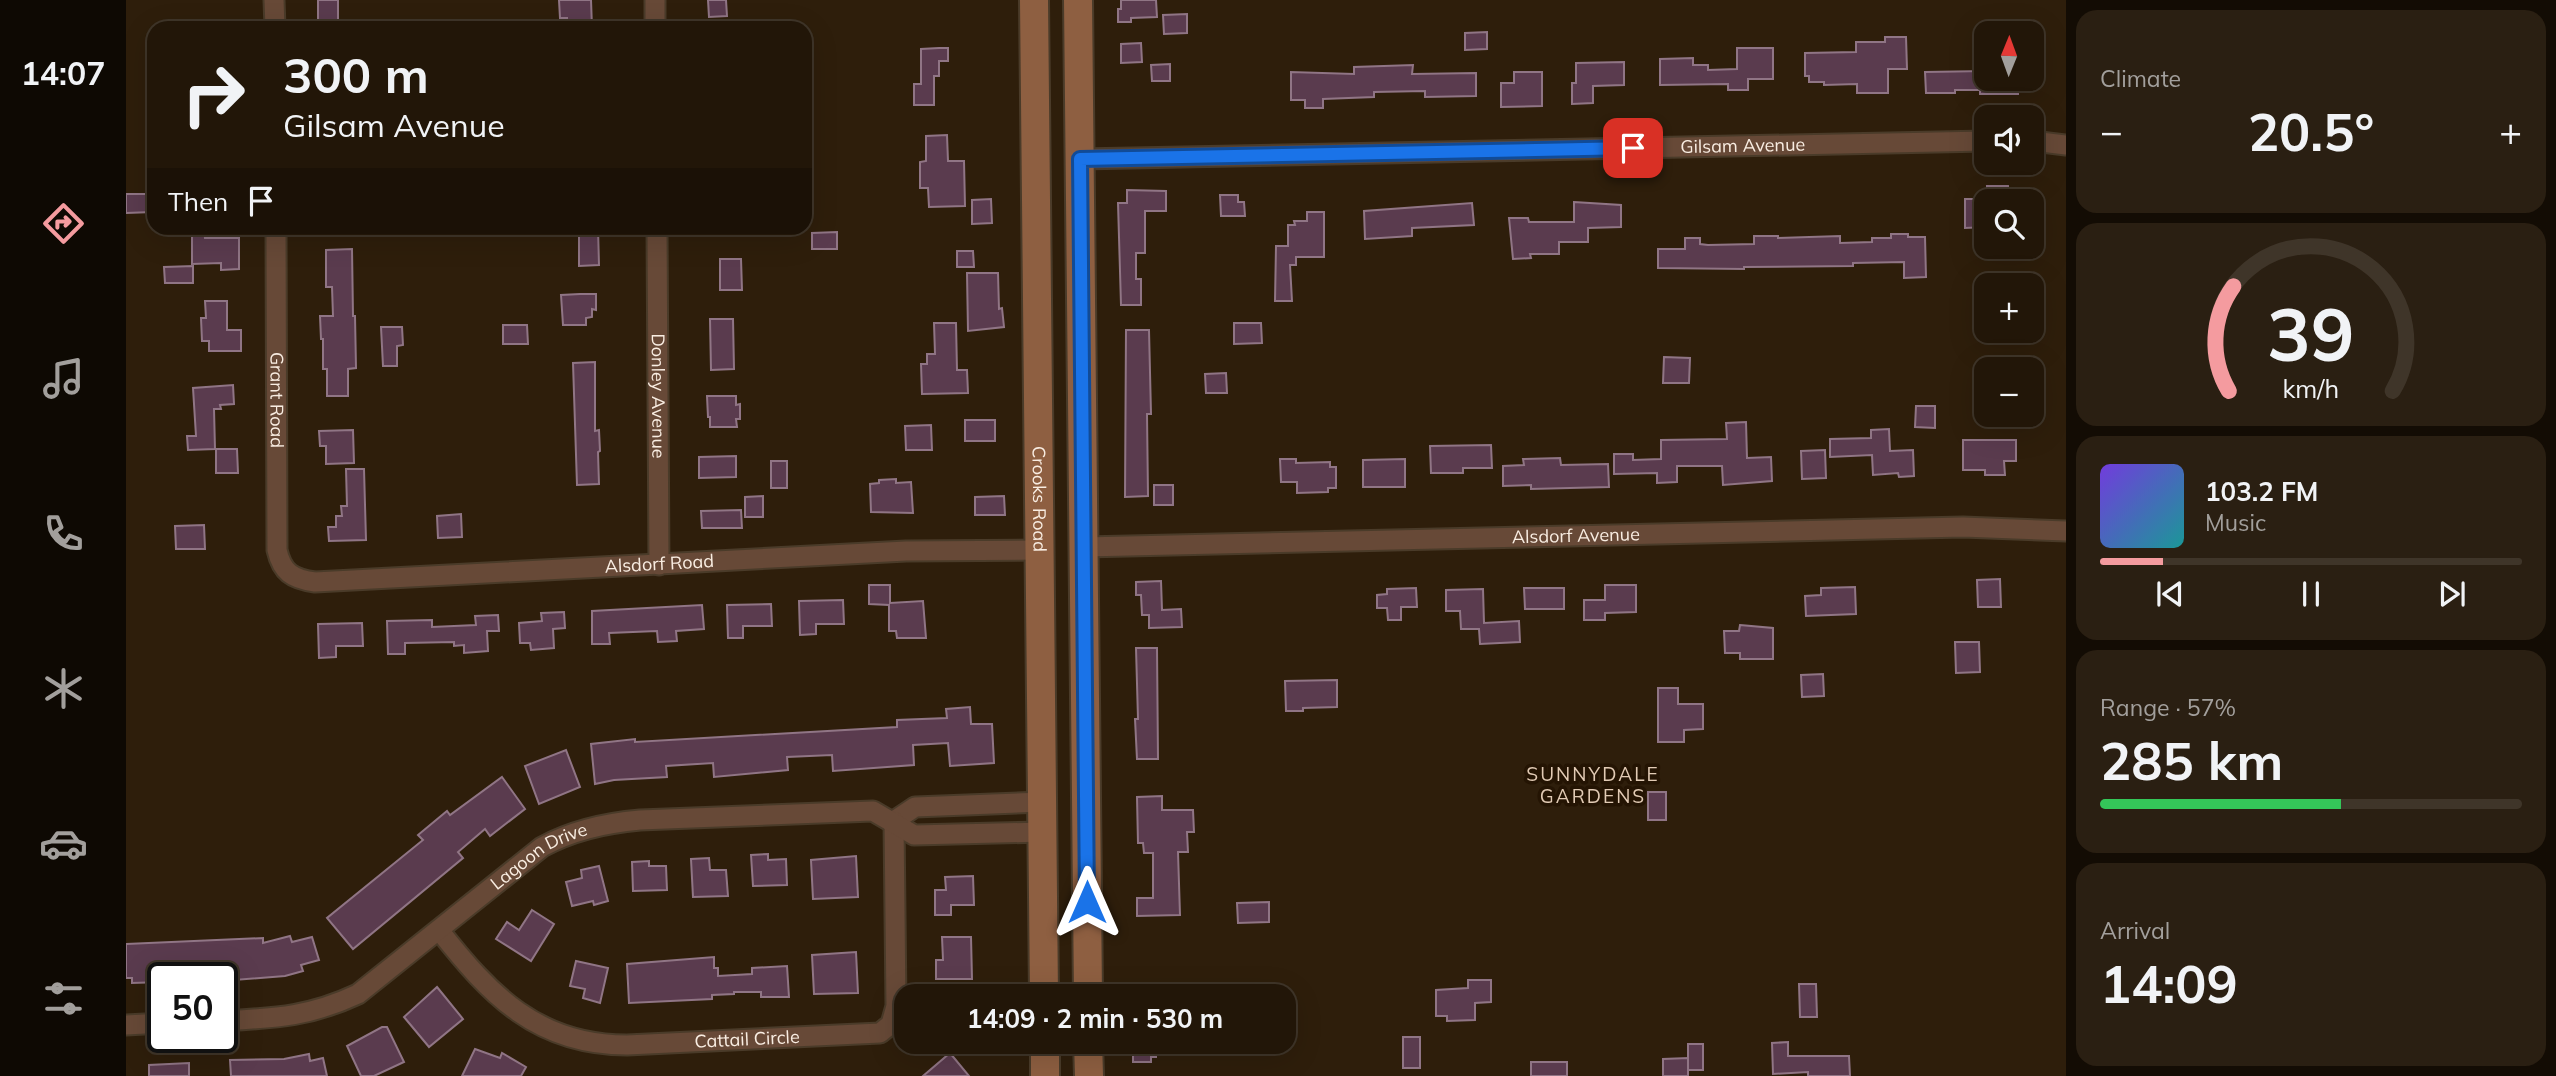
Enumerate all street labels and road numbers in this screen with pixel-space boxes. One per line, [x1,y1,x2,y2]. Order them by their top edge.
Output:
street label: Gilsam Avenue [1680,133,1805,158]
street label: Donley Avenue [647,333,670,459]
street label: Grant Road [265,352,289,448]
street label: Crooks Road [1027,446,1052,552]
street label: Alsdorf Avenue [1512,522,1640,548]
street label: Alsdorf Road [604,549,715,578]
street label: Lagoon Drive [486,817,590,895]
street label: Cattail Circle [694,1025,800,1053]

